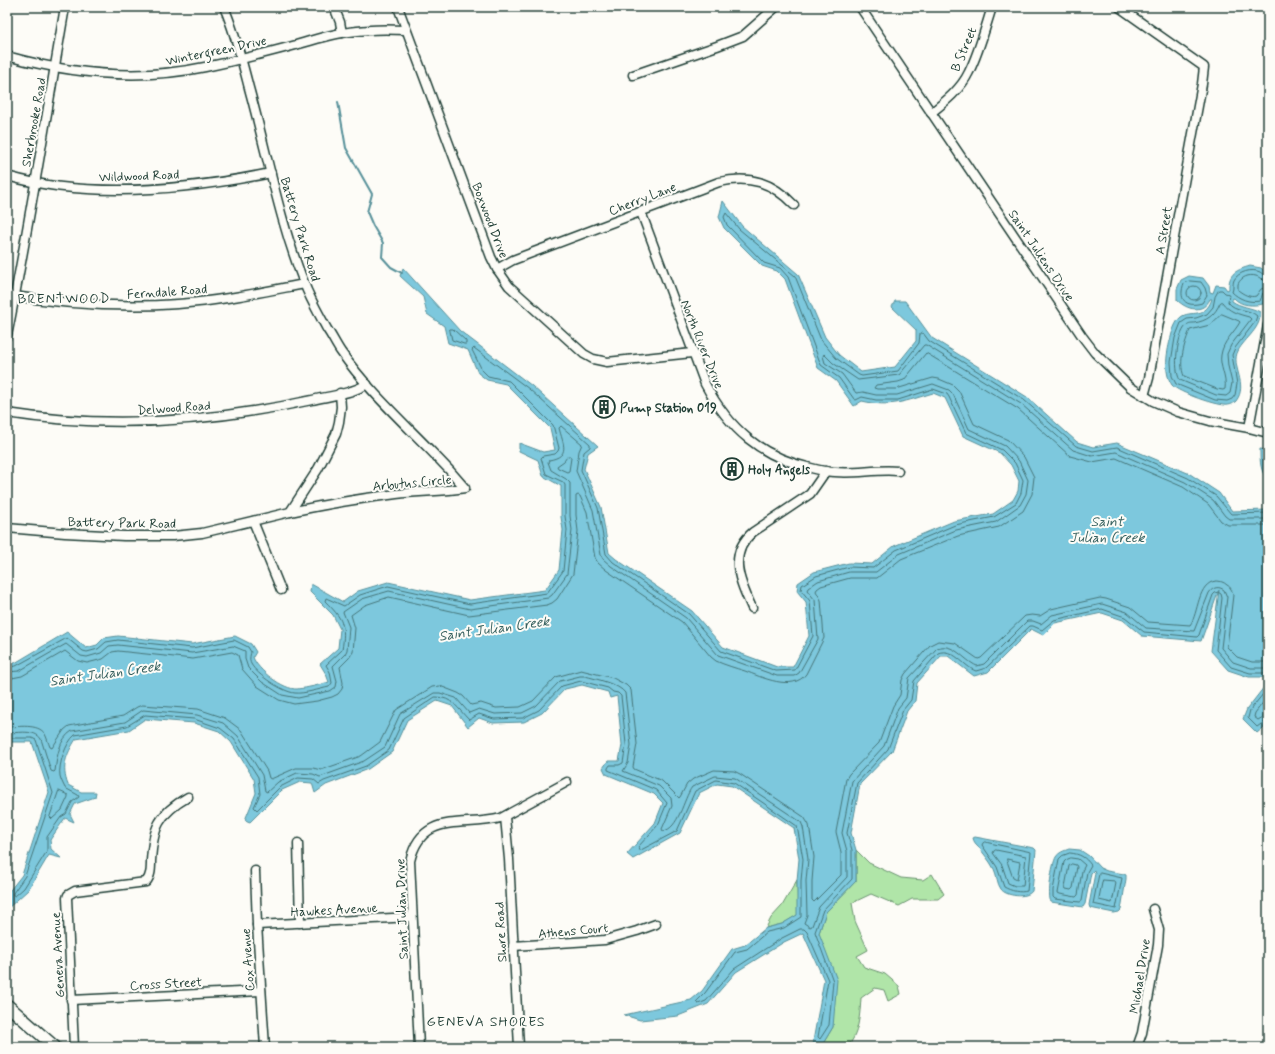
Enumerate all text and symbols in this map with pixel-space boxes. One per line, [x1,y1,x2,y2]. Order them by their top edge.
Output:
street label: B Street [947,25,981,74]
street label: Wintergreen Drive [164,32,269,72]
street label: Sherbrooke Road [18,76,51,168]
street label: Wildwood Road [99,167,180,186]
street label: Battery Park Road [276,175,324,284]
street label: Cherry Lane [606,179,679,220]
street label: Boxwood Drive [467,180,512,261]
street label: A Street [1152,204,1177,256]
street label: Saint Juliens Drive [1004,207,1078,305]
street label: Ferndale Road [126,281,208,304]
district label: BRENTWOOD [18,290,110,308]
street label: North River Drive [676,298,727,392]
building icon: Pump Station 019 [591,394,617,420]
street label: Delwood Road [137,397,211,420]
place label: Pump Station 019 [620,400,717,417]
building icon: Holy Angels [719,456,745,482]
place label: Holy Angels [748,462,810,482]
street label: Arbutus Circle [372,472,452,495]
water label: Saint Julian Creek [1069,513,1145,547]
street label: Battery Park Road [68,514,176,533]
water label: Saint Julian Creek [438,612,551,646]
water label: Saint Julian Creek [49,657,162,691]
street label: Saint Julian Drive [392,858,413,960]
street label: Hawkes Avenue [290,900,378,921]
street label: Shore Road [491,901,512,963]
street label: Geneva Avenue [48,912,69,998]
street label: Athens Court [537,920,609,943]
street label: Cox Avenue [238,928,259,992]
street label: Michael Drive [1126,937,1155,1015]
street label: Cross Street [129,974,203,995]
district label: GENEVA SHORES [427,1013,545,1031]

